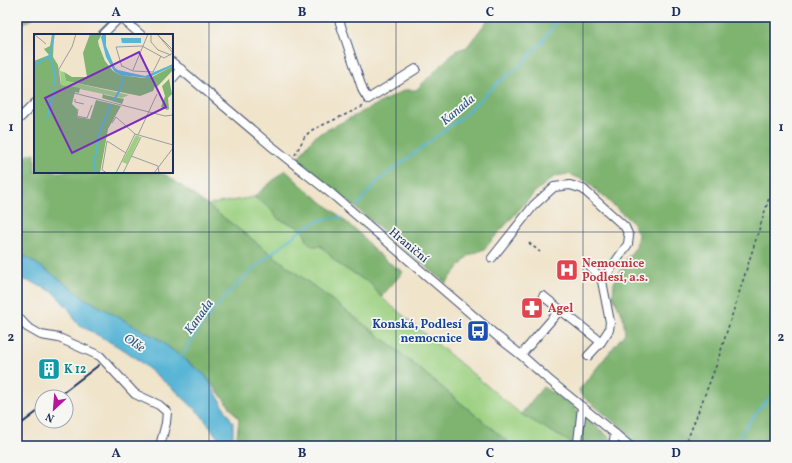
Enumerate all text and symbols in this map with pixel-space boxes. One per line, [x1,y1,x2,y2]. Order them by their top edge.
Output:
text: A [111,4,121,22]
text: B [298,4,307,22]
text: C [486,4,494,22]
text: D [671,4,681,22]
inset map [34,34,173,173]
water label: Kanada [437,91,479,130]
text: 1 [8,119,14,137]
text: 1 [778,119,784,137]
street label: Hraniční [385,225,432,267]
place label: Nemocnice Podlesí, a.s. [582,256,648,286]
hospital icon: Nemocnice Podlesí, a.s. [554,257,580,283]
pharmacy icon: Agel [519,295,545,321]
water label: Kanada [181,296,219,338]
place label: Agel [548,301,573,317]
place label: Konská, Podlesí nemocnice [372,317,462,347]
bus stop icon: Konská, Podlesí nemocnice [465,318,491,344]
text: 2 [8,329,15,347]
text: 2 [778,329,785,347]
water label: Olše [120,330,148,357]
building icon: K 12 [36,356,62,382]
place label: K 12 [64,362,86,378]
north arrow [34,389,74,429]
text: N [43,408,57,425]
text: A [111,445,121,463]
text: B [298,445,307,463]
text: C [486,445,494,463]
text: D [671,445,681,463]

